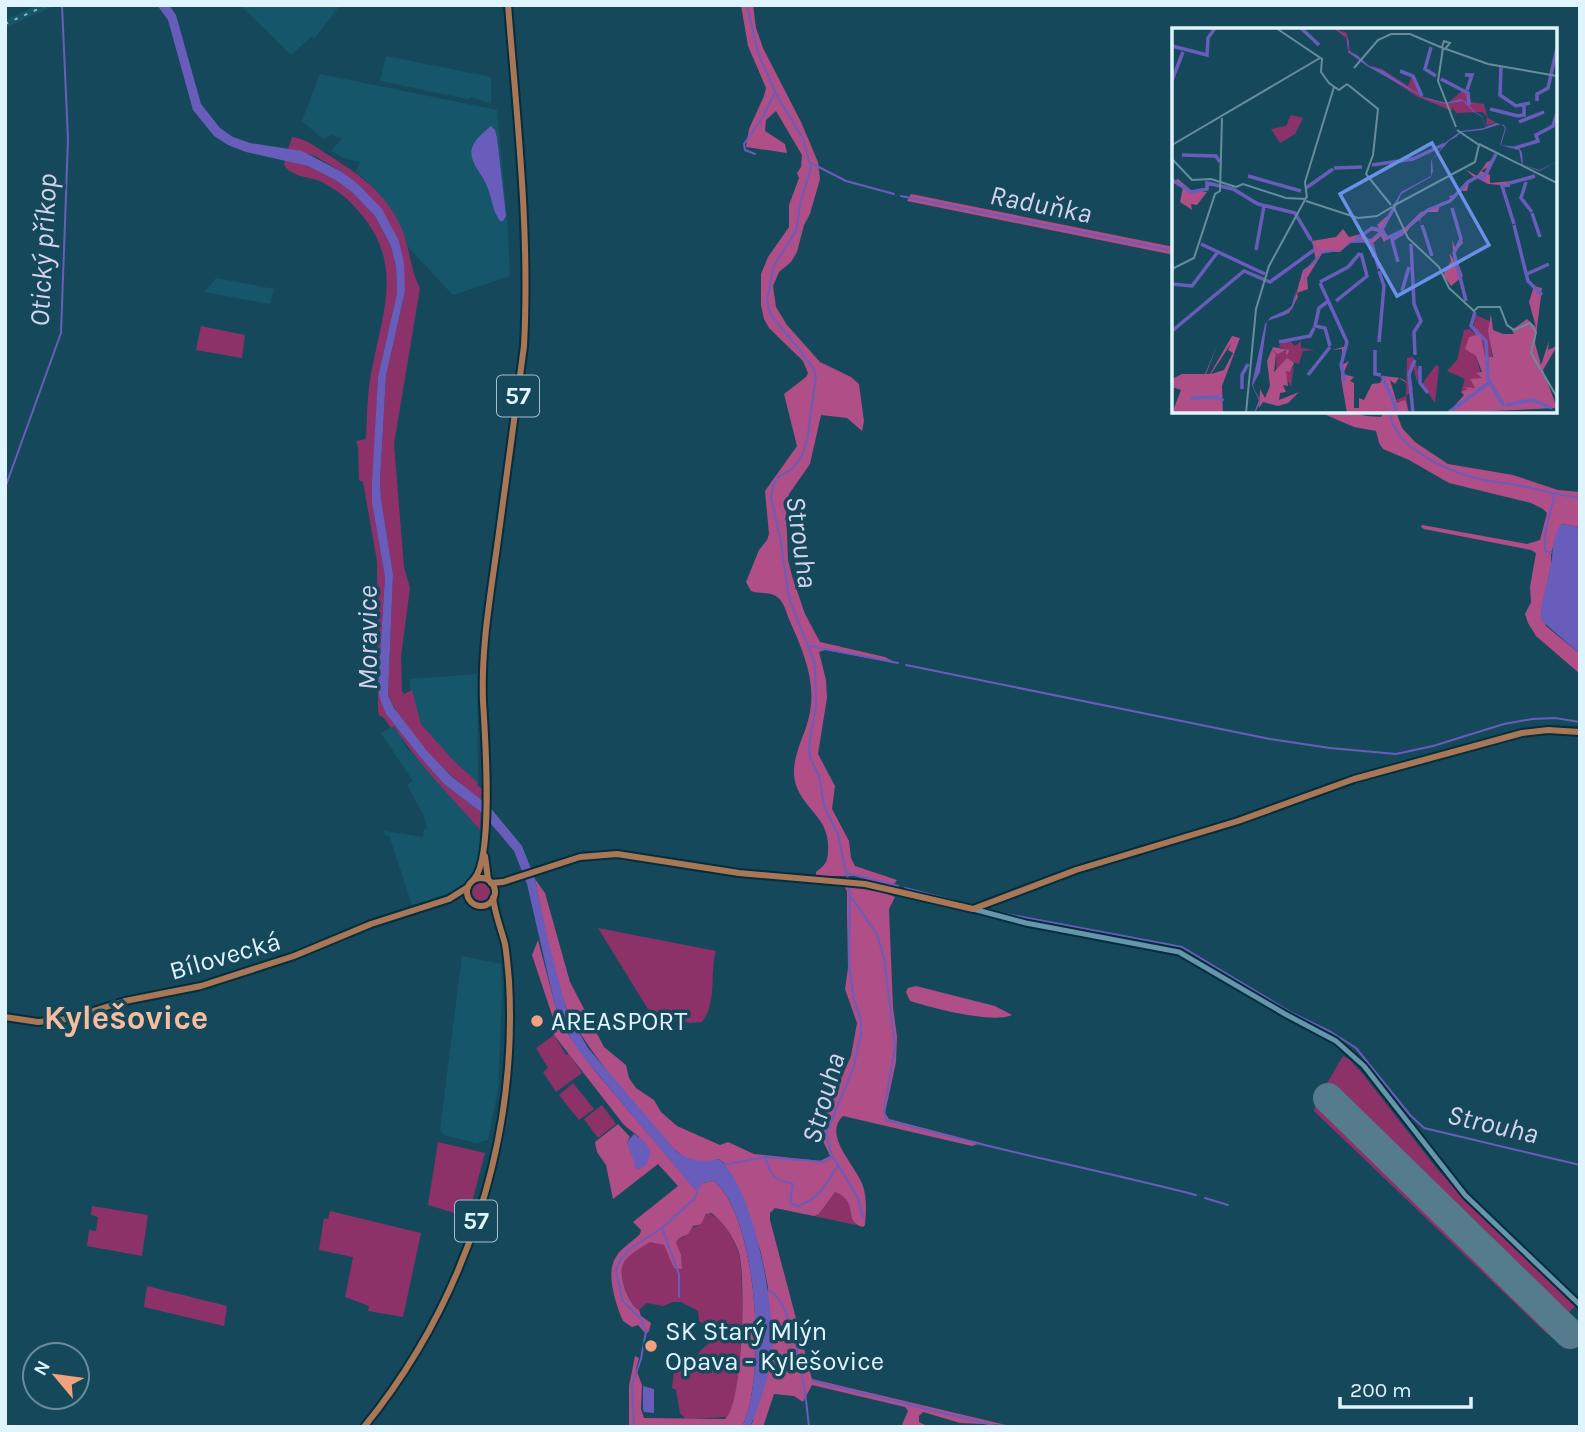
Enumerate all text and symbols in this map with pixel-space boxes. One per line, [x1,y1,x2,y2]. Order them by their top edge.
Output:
inset map [1172,28,1557,413]
water label: Otický příkop [23,173,63,327]
water label: Raduňka [987,178,1095,230]
road number: 57 [497,376,539,416]
water label: Strouha [779,494,825,590]
water label: Moravice [351,585,384,690]
street label: Bílovecká [166,925,284,987]
district label: Kylešovice [44,999,208,1037]
place label: AREASPORT [551,1006,687,1037]
marker: AREASPORT [529,1013,545,1029]
water label: Strouha [794,1049,852,1147]
water label: Strouha [1444,1098,1542,1150]
road number: 57 [455,1200,497,1241]
place label: SK Starý Mlýn Opava - Kylešovice [665,1316,884,1377]
marker: SK Starý Mlýn Opava - Kylešovice [643,1338,659,1354]
north arrow [21,1341,91,1411]
text: N [29,1357,55,1380]
scale bar [1340,1366,1471,1410]
text: 200 m [1350,1378,1412,1402]

